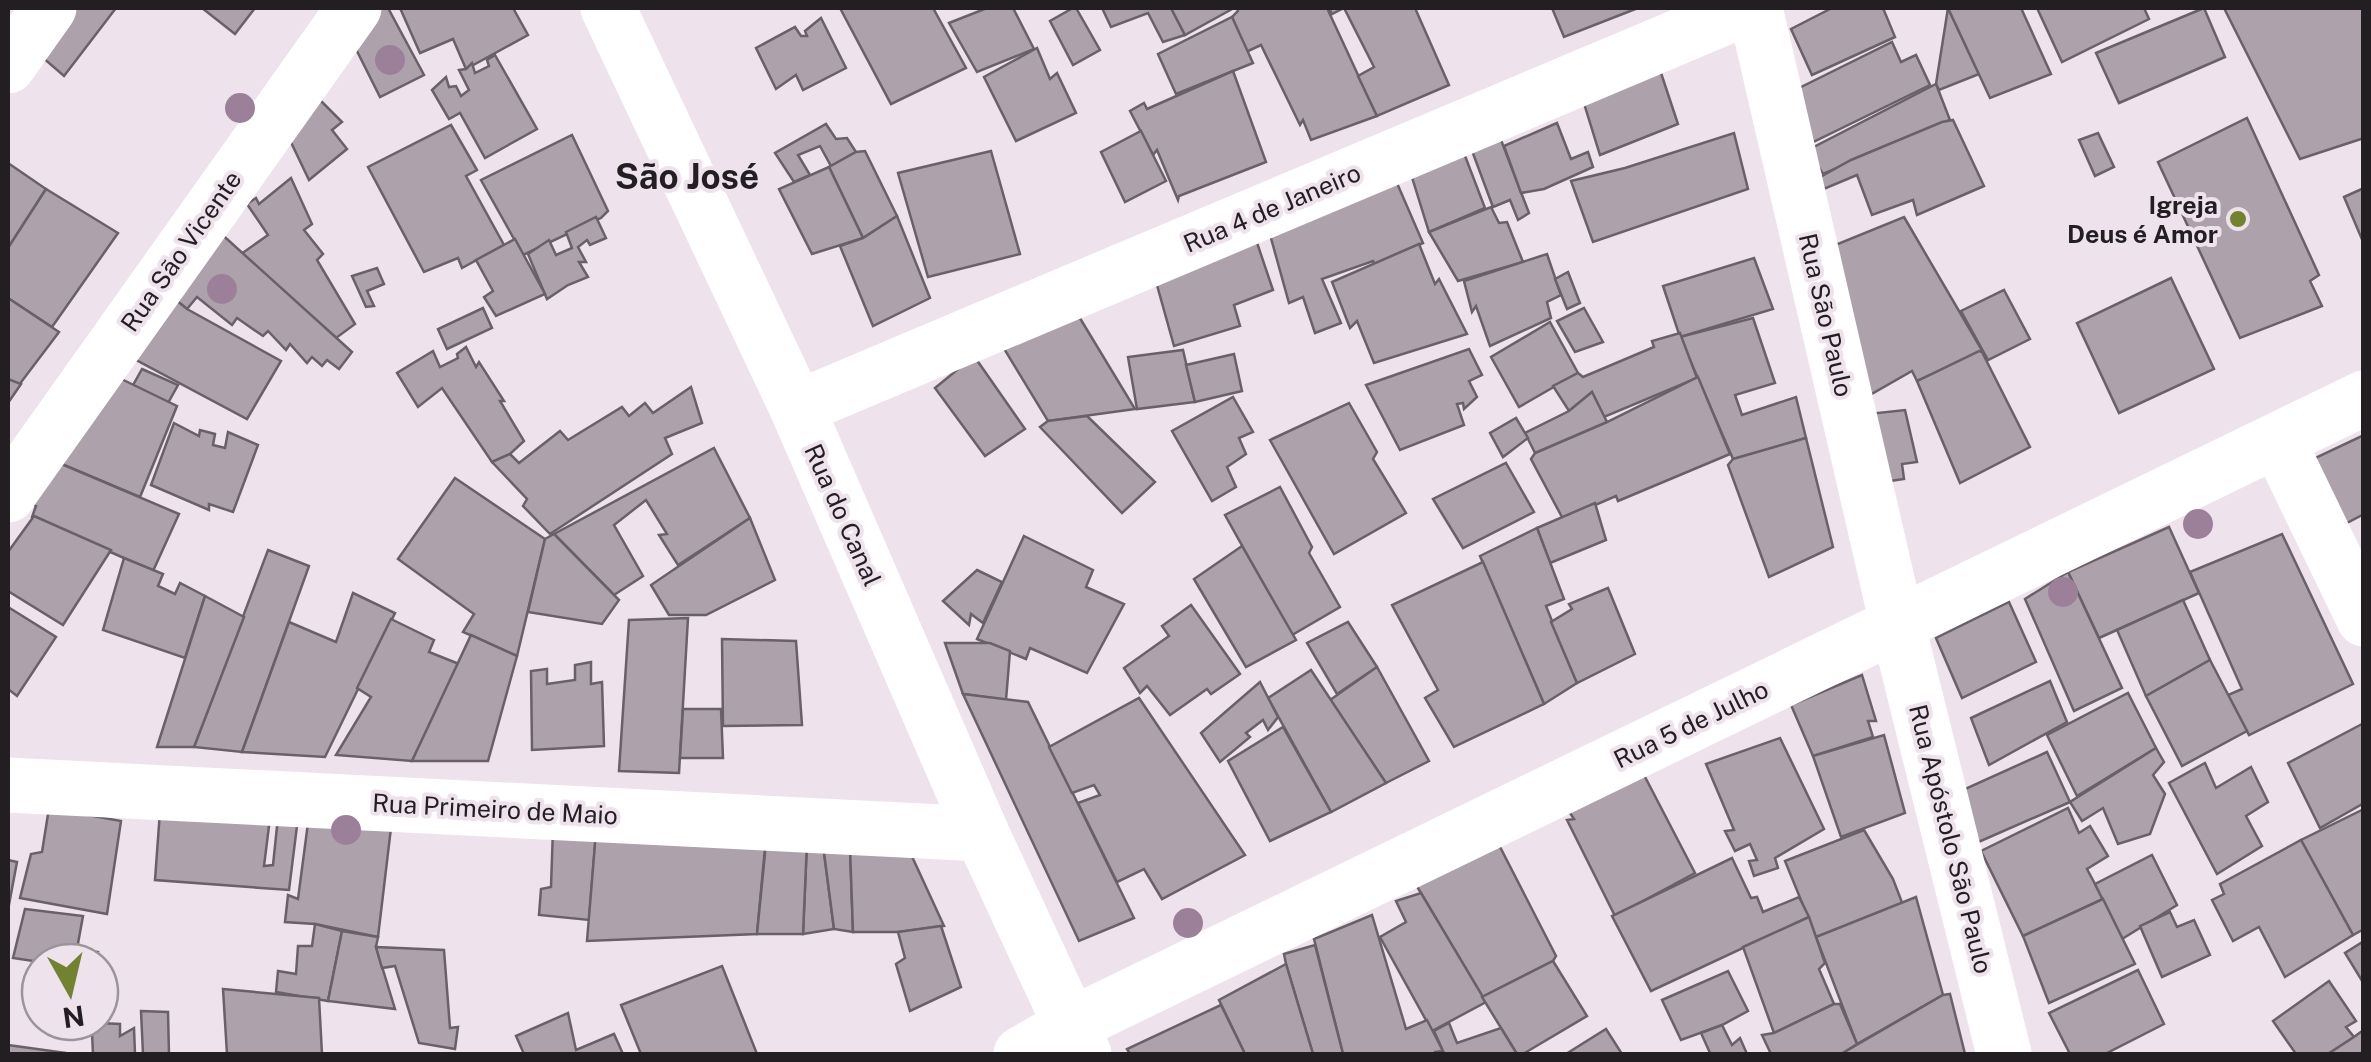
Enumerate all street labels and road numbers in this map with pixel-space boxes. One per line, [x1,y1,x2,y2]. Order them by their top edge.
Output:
street label: Rua 4 de Janeiro [1179,157,1365,259]
street label: Rua São Vicente [114,165,248,337]
street label: Rua São Paulo [1793,230,1859,400]
street label: Rua do Canal [798,439,888,591]
street label: Rua 5 de Julho [1609,674,1773,774]
street label: Rua Apóstolo São Paulo [1903,701,1999,977]
street label: Rua Primeiro de Maio [371,788,619,830]

